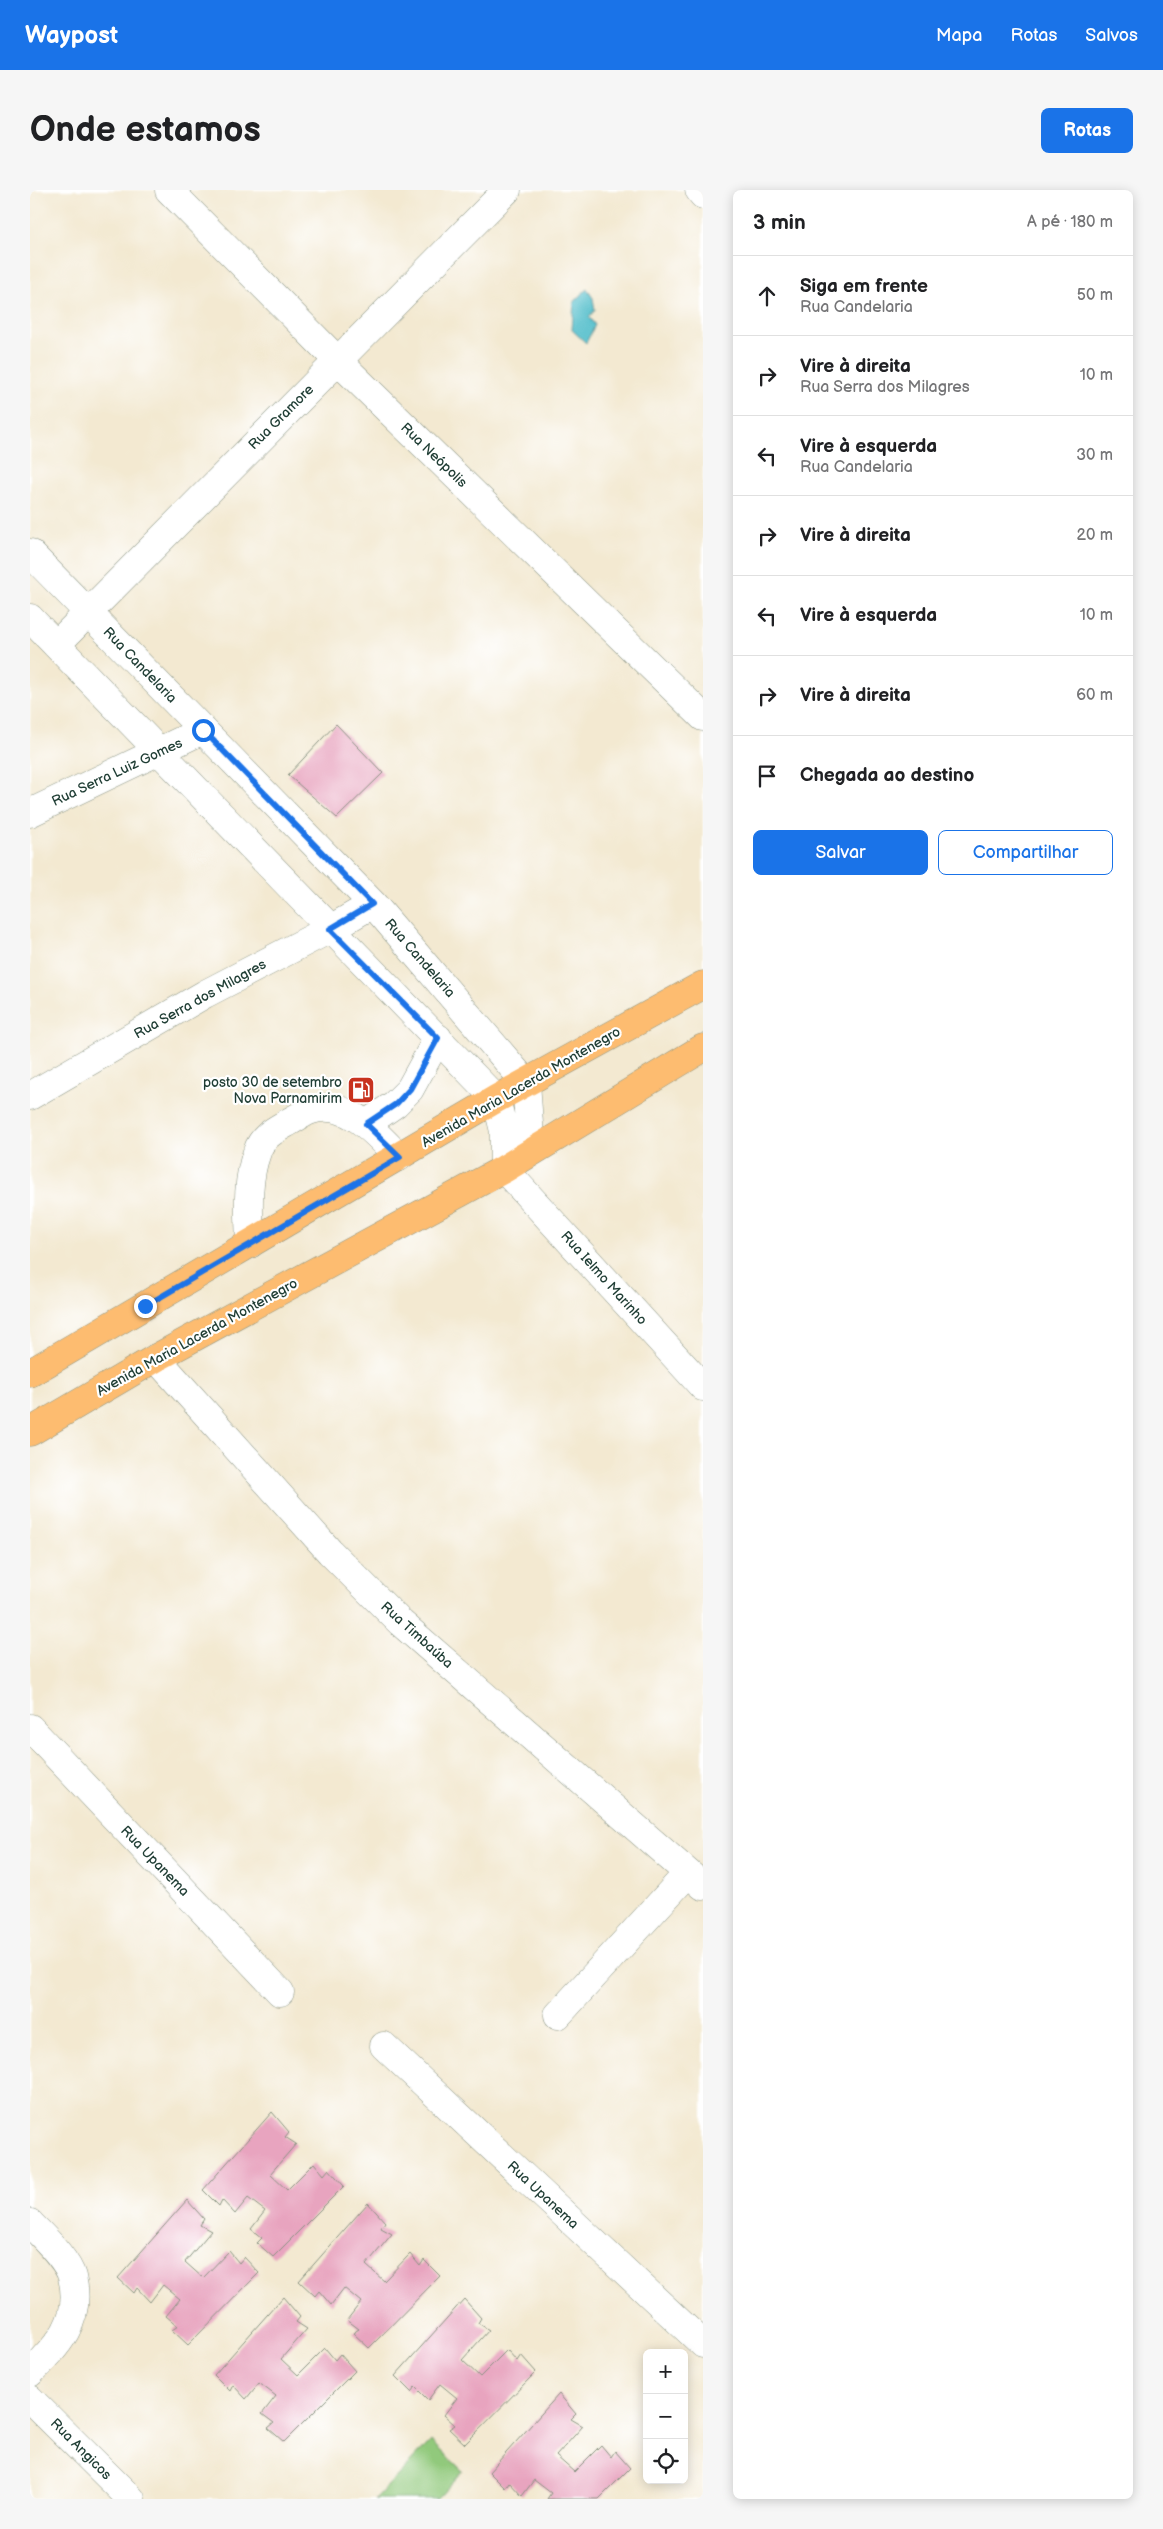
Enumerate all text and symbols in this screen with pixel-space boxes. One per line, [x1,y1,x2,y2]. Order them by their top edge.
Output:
text: Waypost [25,21,118,50]
text: Mapa [936,25,982,46]
text: Rotas [1010,25,1057,46]
text: Salvos [1085,25,1138,46]
button: Rotas [1041,108,1133,153]
text: Onde estamos [30,109,261,152]
text: 3 min [753,210,806,235]
text: A pé · 180 m [1027,213,1113,232]
text: Siga em frente [800,275,928,298]
icon: ahead [753,282,781,310]
text: 50 m [1077,286,1113,305]
text: Rua Candelaria [800,298,913,317]
text: Vire à direita [800,355,911,378]
icon: right [753,362,781,390]
text: 10 m [1080,366,1113,385]
text: Rua Serra dos Milagres [800,378,970,397]
street label: Rua Gramore [245,381,317,453]
street label: Rua Neópolis [397,419,471,491]
text: Vire à esquerda [800,435,937,458]
icon: left [753,442,781,470]
text: 30 m [1076,446,1113,465]
text: Rua Candelaria [800,458,913,477]
icon: right [753,522,781,550]
text: Vire à direita [800,524,911,547]
text: 20 m [1077,526,1113,545]
icon: left [753,602,781,630]
text: Vire à esquerda [800,604,937,627]
text: 10 m [1080,606,1113,625]
street label: Rua Candelaria [100,624,180,706]
icon: right [753,682,781,710]
text: Vire à direita [800,684,911,707]
text: 60 m [1076,686,1113,705]
route start [192,719,215,742]
street label: Rua Serra Luiz Gomes [49,734,185,810]
icon: arrive [753,762,781,790]
text: Chegada ao destino [800,764,974,787]
button: Salvar [753,830,928,875]
button: Compartilhar [938,830,1113,875]
street label: Rua Candelaria [381,915,459,1001]
street label: Rua Serra dos Milagres [131,956,269,1042]
street label: Avenida Maria Lacerda Montenegro [418,1023,624,1151]
place label: posto 30 de setembro Nova Parnamirim [203,1074,342,1107]
fuel station icon: posto 30 de setembro Nova Parnamirim [346,1075,376,1105]
street label: Rua Ielmo Marinho [557,1228,651,1328]
street label: Avenida Maria Lacerda Montenegro [94,1275,300,1399]
route end [134,1295,157,1318]
street label: Rua Timbaúba [377,1598,457,1672]
street label: Rua Upanema [117,1822,193,1900]
street label: Rua Upanema [504,2158,582,2232]
map controls [643,2349,688,2484]
button: + [643,2349,688,2394]
button: − [643,2394,688,2439]
street label: Rua Angicos [47,2415,115,2483]
button: locate [643,2439,688,2484]

